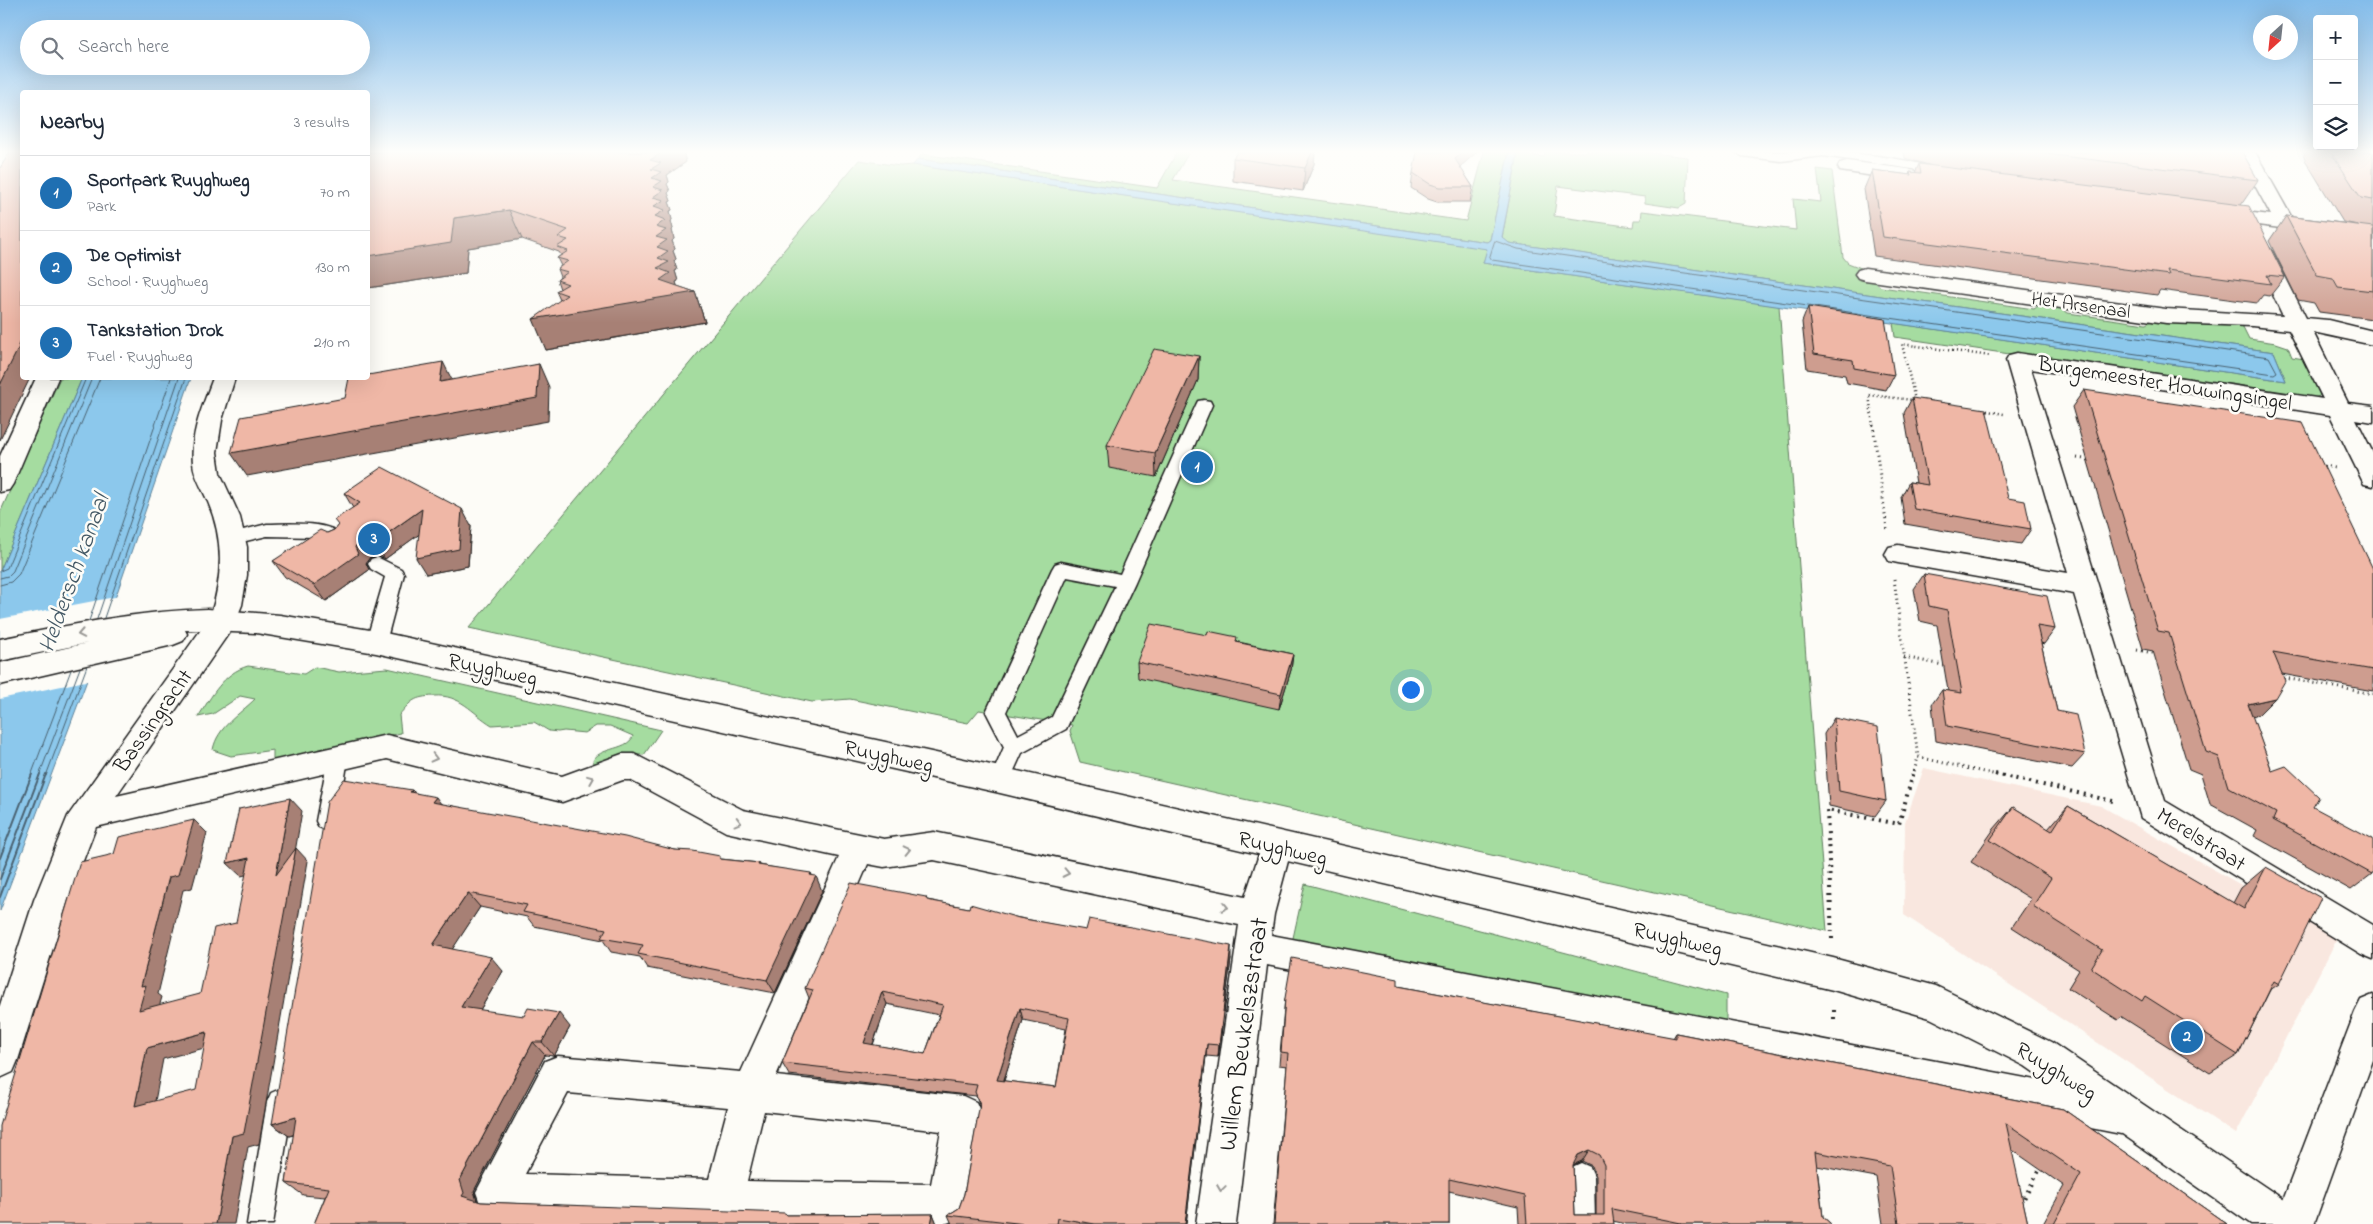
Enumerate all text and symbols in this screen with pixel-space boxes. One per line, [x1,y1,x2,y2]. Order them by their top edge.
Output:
north arrow [2253,15,2298,60]
map controls [2313,15,2358,150]
button: + [2313,15,2358,60]
search box [20,20,370,75]
icon: search [38,34,66,62]
text: Search here [78,34,169,61]
button: − [2313,60,2358,105]
button: layers [2313,105,2358,150]
text: Nearby [40,108,104,138]
text: 3 results [294,111,350,135]
text: Sportpark Ruyghweg [87,168,249,195]
text: 1 [53,181,59,205]
text: 70 m [320,181,350,205]
text: Park [87,195,116,219]
text: De Optimist [87,243,181,270]
text: 2 [52,256,60,280]
text: 130 m [315,256,350,280]
text: School · Ruyghweg [87,270,208,294]
street label: Het Arsenaal [2029,286,2132,327]
text: Tankstation Drok [87,318,223,345]
text: 3 [53,331,59,355]
text: 210 m [314,331,350,355]
text: Fuel · Ruyghweg [87,345,193,369]
street label: Burgemeester Houwingsingel [2034,349,2294,422]
pin: 1 [1181,448,1213,486]
water label: Heldersch kanaal [31,487,121,658]
pin: 3 [358,520,390,558]
one-way arrow [76,629,85,639]
street label: Ruyghweg [445,646,540,697]
street label: Bassingracht [106,663,203,781]
your location [1398,677,1424,703]
street label: Ruyghweg [841,733,936,784]
one-way arrow [430,752,439,763]
one-way arrow [586,775,595,785]
street label: Merelstraat [2149,800,2252,881]
one-way arrow [733,816,741,826]
street label: Ruyghweg [1234,824,1330,877]
one-way arrow [902,845,911,856]
one-way arrow [1062,868,1070,878]
one-way arrow [1221,901,1229,912]
street label: Willem Beukelszstraat [1210,915,1280,1154]
street label: Ruyghweg [1629,915,1725,968]
pin: 2 [2171,1018,2203,1056]
street label: Ruyghweg [2008,1035,2102,1111]
one-way arrow [1216,1184,1227,1192]

